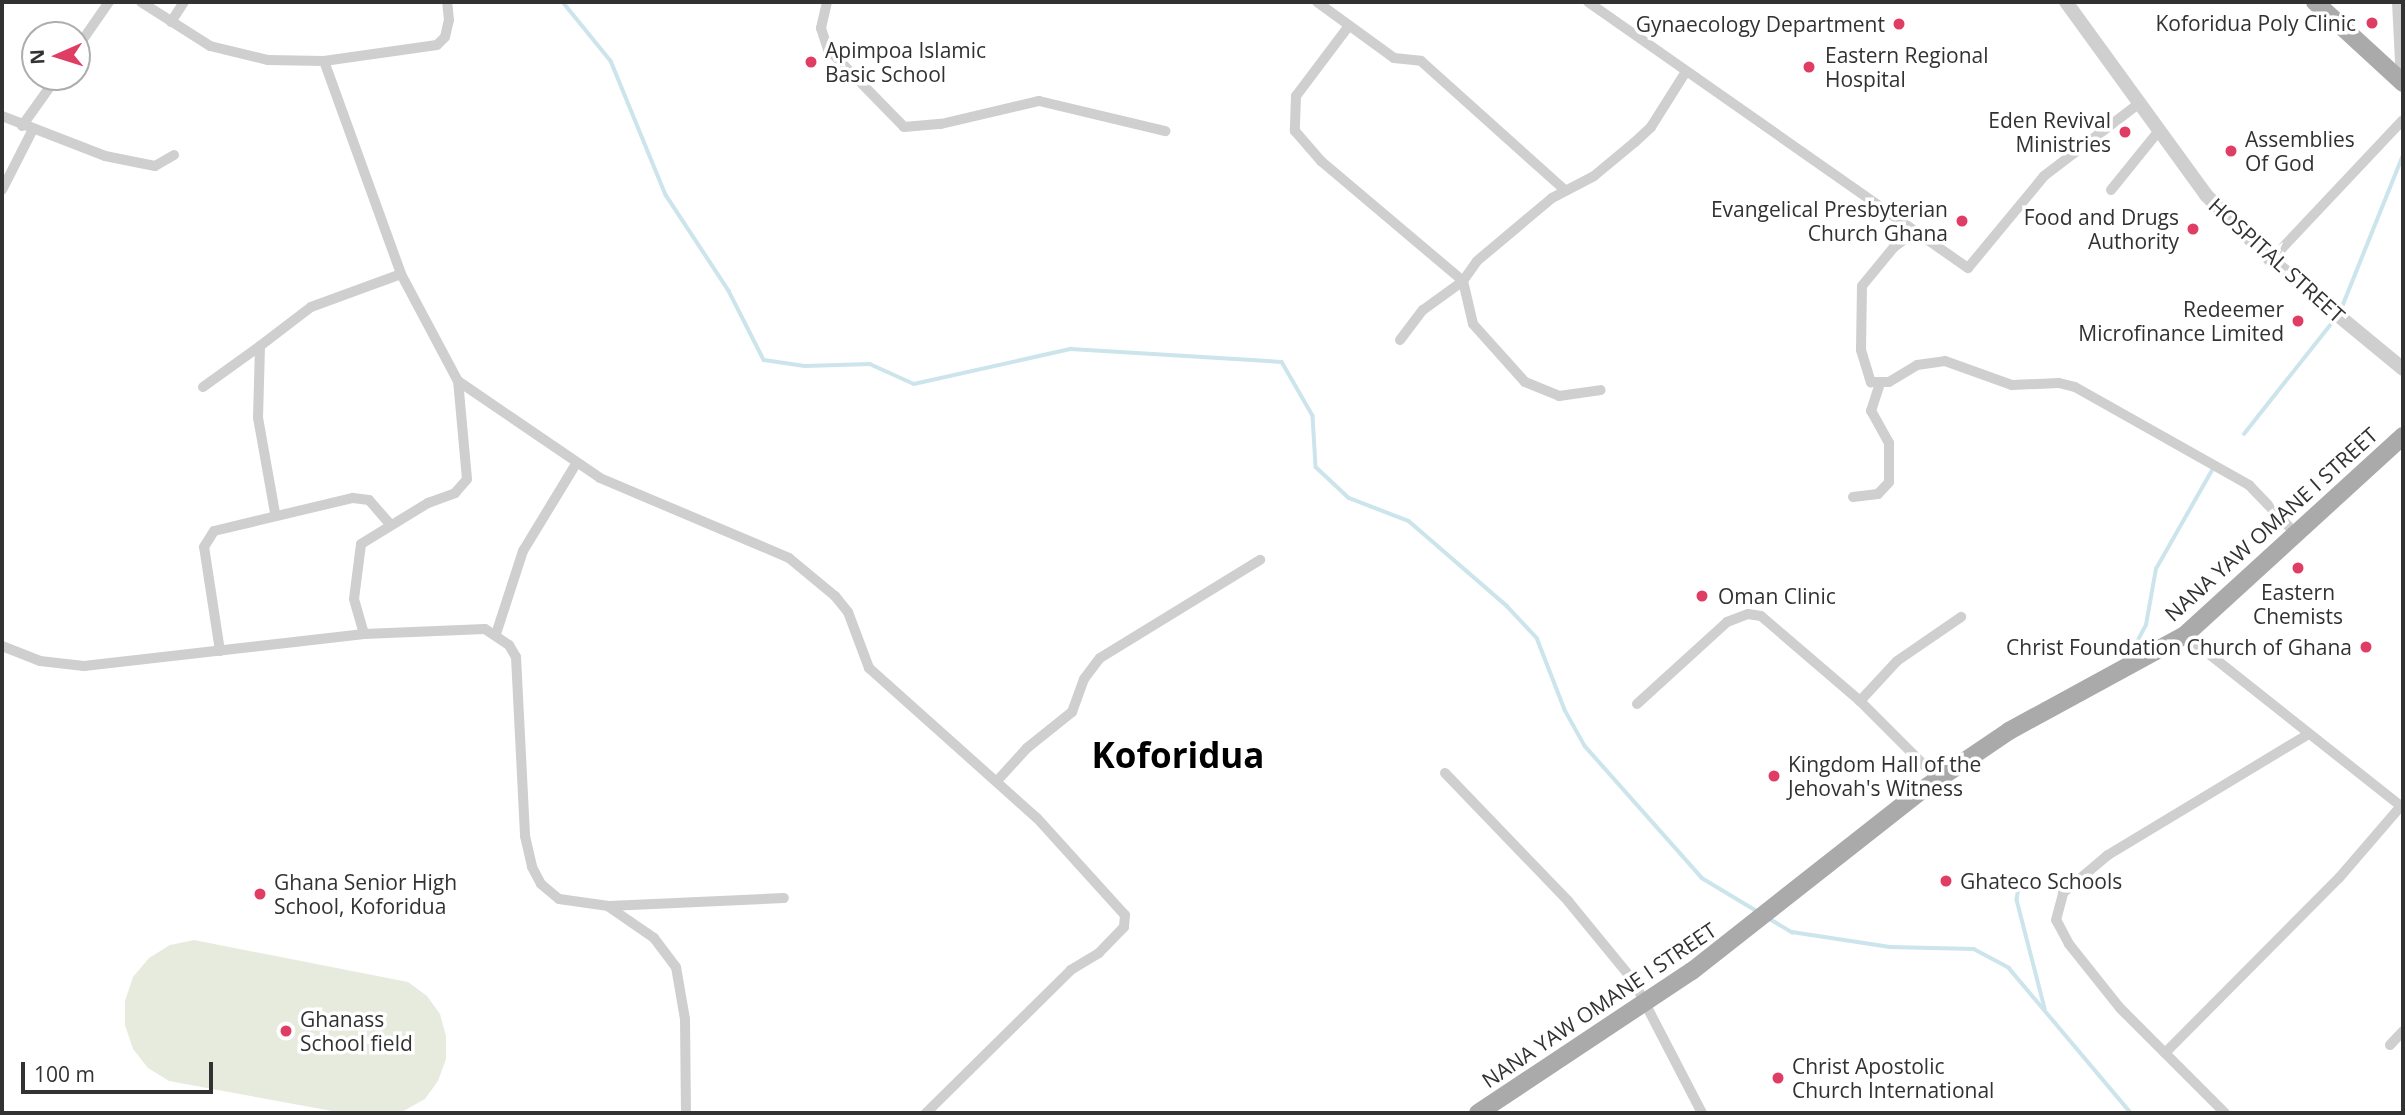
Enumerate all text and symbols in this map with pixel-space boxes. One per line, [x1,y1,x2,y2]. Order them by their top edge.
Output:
place label: Koforidua Poly Clinic [2155,10,2356,36]
place label: Gynaecology Department [1636,11,1885,37]
marker: Koforidua Poly Clinic [2362,13,2382,33]
marker: Gynaecology Department [1891,16,1907,32]
north arrow [21,21,91,91]
place label: Apimpoa Islamic Basic School [825,37,986,87]
place label: Eastern Regional Hospital [1825,42,1988,92]
text: N [24,49,50,65]
marker: Apimpoa Islamic Basic School [803,54,819,70]
marker: Eastern Regional Hospital [1799,57,1819,77]
place label: Eden Revival Ministries [1988,107,2111,157]
marker: Eden Revival Ministries [2117,124,2133,140]
place label: Assemblies Of God [2245,126,2355,176]
marker: Assemblies Of God [2223,143,2239,159]
street label: HOSPITAL STREET [2204,192,2350,328]
place label: Evangelical Presbyterian Church Ghana [1711,196,1948,246]
place label: Food and Drugs Authority [2024,204,2179,254]
marker: Evangelical Presbyterian Church Ghana [1954,213,1970,229]
marker: Food and Drugs Authority [2185,221,2201,237]
place label: Redeemer Microfinance Limited [2078,296,2284,346]
marker: Redeemer Microfinance Limited [2290,313,2306,329]
street label: NANA YAW OMANE I STREET [2160,422,2382,626]
marker: Eastern Chemists [2290,560,2306,576]
place label: Eastern Chemists [2253,579,2343,629]
place label: Oman Clinic [1718,583,1836,609]
marker: Oman Clinic [1692,586,1712,606]
place label: Christ Foundation Church of Ghana [2006,634,2352,660]
marker: Christ Foundation Church of Ghana [2358,639,2374,655]
district label: Koforidua [1091,734,1265,776]
place label: Kingdom Hall of the Jehovah's Witness [1788,751,1981,801]
marker: Kingdom Hall of the Jehovah's Witness [1766,768,1782,784]
place label: Ghateco Schools [1960,868,2122,894]
place label: Ghana Senior High School, Koforidua [274,869,457,919]
marker: Ghateco Schools [1938,873,1954,889]
marker: Ghana Senior High School, Koforidua [252,886,268,902]
street label: NANA YAW OMANE I STREET [1477,917,1721,1093]
place label: Ghanass School field [300,1006,413,1056]
marker: Ghanass School field [278,1023,294,1039]
scale bar [24,1048,217,1092]
place label: Christ Apostolic Church International [1792,1053,1994,1103]
text: 100 m [34,1060,95,1088]
marker: Christ Apostolic Church International [1770,1070,1786,1086]

